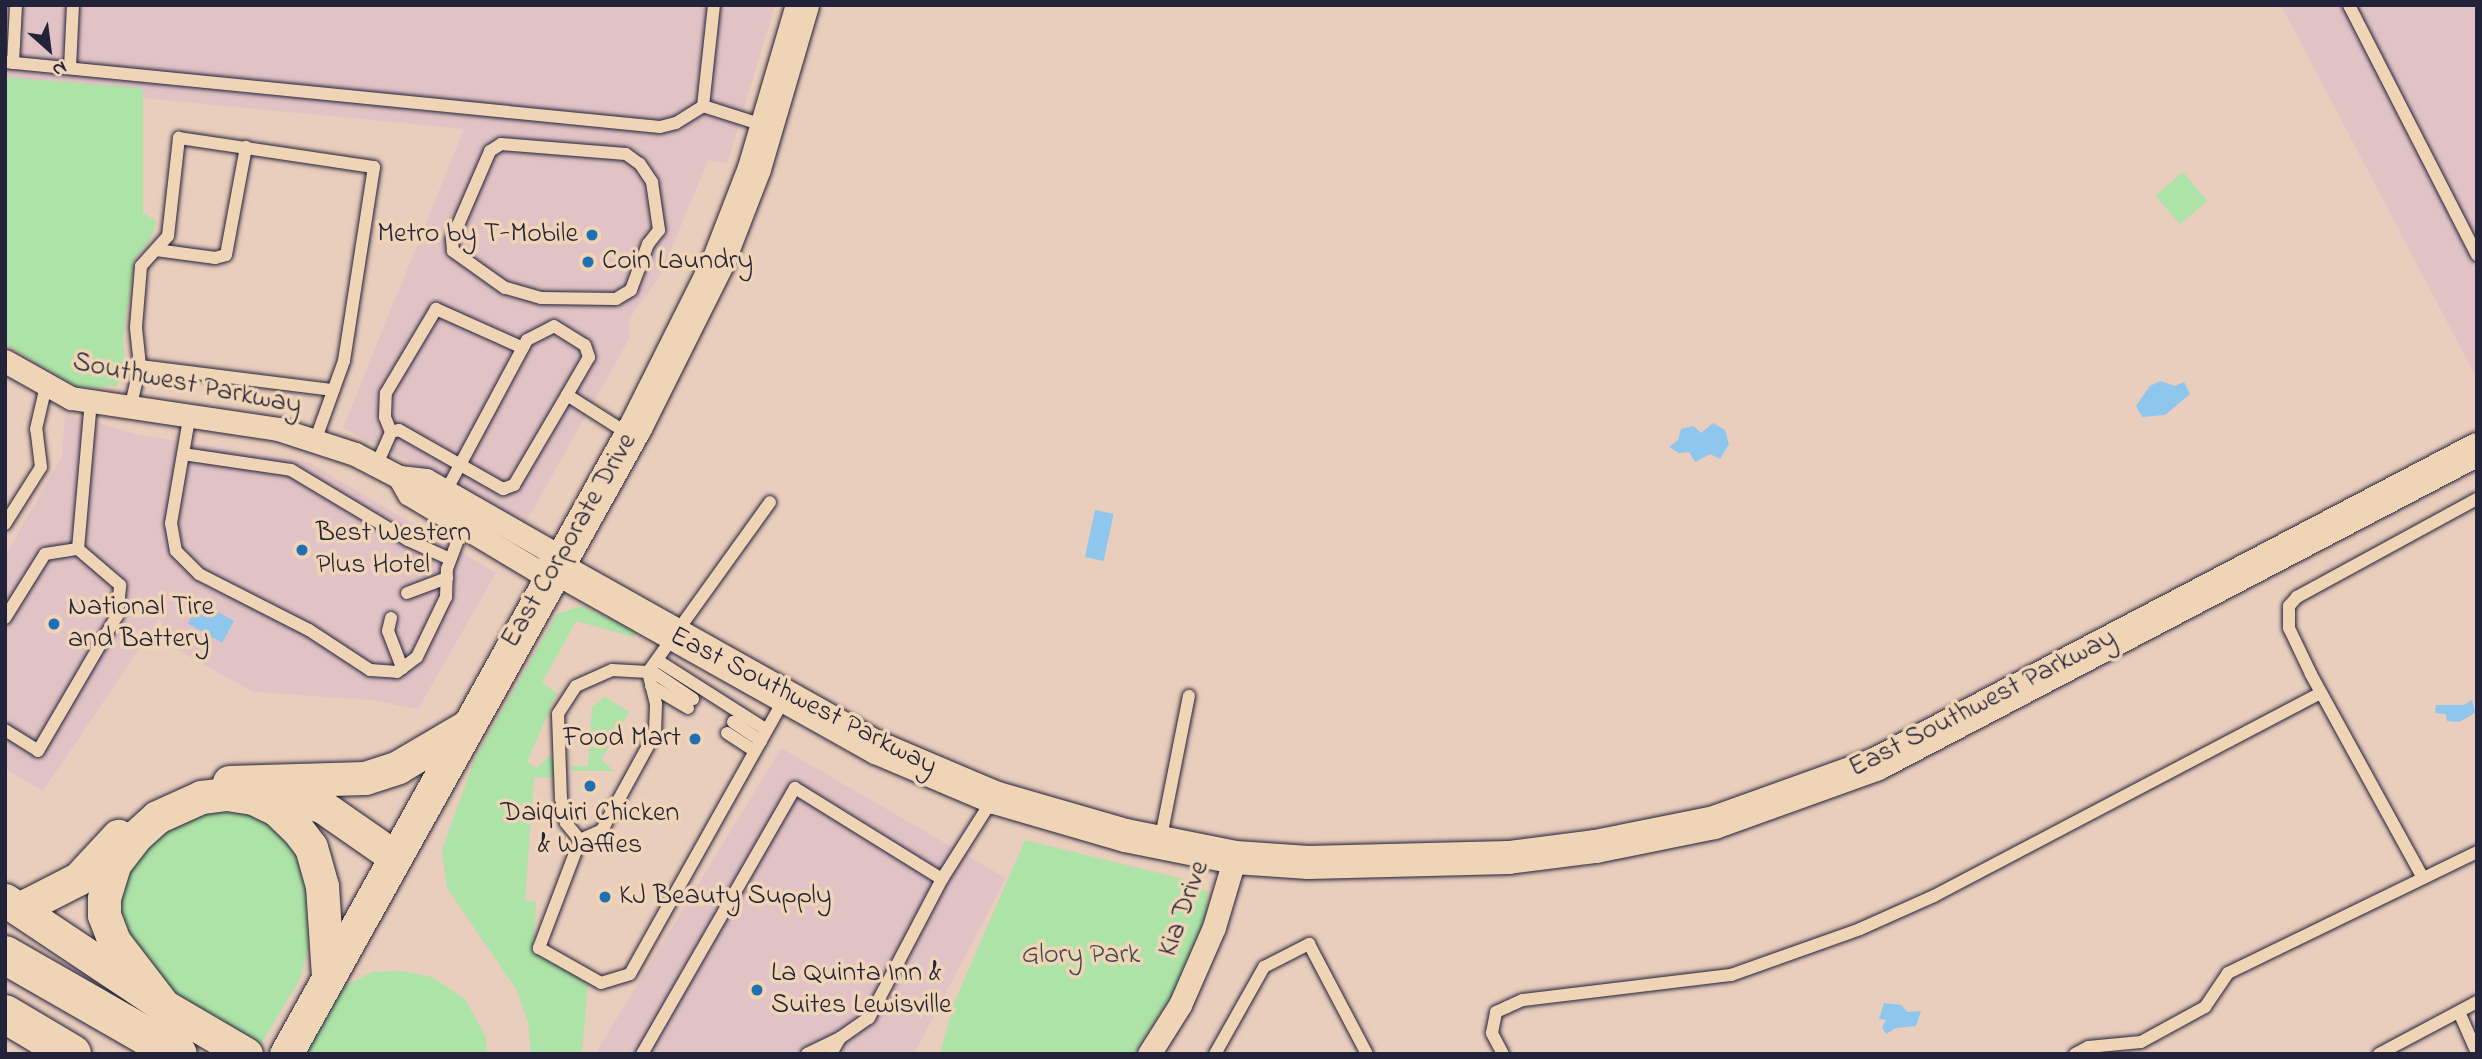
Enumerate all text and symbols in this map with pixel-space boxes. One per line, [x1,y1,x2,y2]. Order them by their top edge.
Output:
north arrow [14,14,84,84]
text: N [47,53,71,83]
place label: Metro by T-Mobile [377,218,578,252]
marker: Metro by T-Mobile [584,227,600,243]
place label: Coin Laundry [602,245,753,279]
marker: Coin Laundry [580,254,596,270]
street label: Southwest Parkway [70,346,304,424]
street label: East Corporate Drive [495,428,645,654]
place label: Best Western Plus Hotel [316,517,471,583]
marker: Best Western Plus Hotel [294,542,310,558]
place label: National Tire and Battery [68,591,214,657]
marker: National Tire and Battery [46,616,62,632]
street label: East Southwest Parkway [664,620,942,784]
street label: East Southwest Parkway [1844,622,2122,786]
place label: Food Mart [563,722,681,756]
marker: Food Mart [687,731,703,747]
marker: Daiquiri Chicken & Waffles [582,778,598,794]
place label: Daiquiri Chicken & Waffles [501,797,679,863]
street label: Kia Drive [1152,857,1218,961]
place label: KJ Beauty Supply [619,880,831,914]
marker: KJ Beauty Supply [597,889,613,905]
park label: Glory Park [1022,939,1140,973]
place label: La Quinta Inn & Suites Lewisville [771,957,952,1023]
marker: La Quinta Inn & Suites Lewisville [749,982,765,998]

